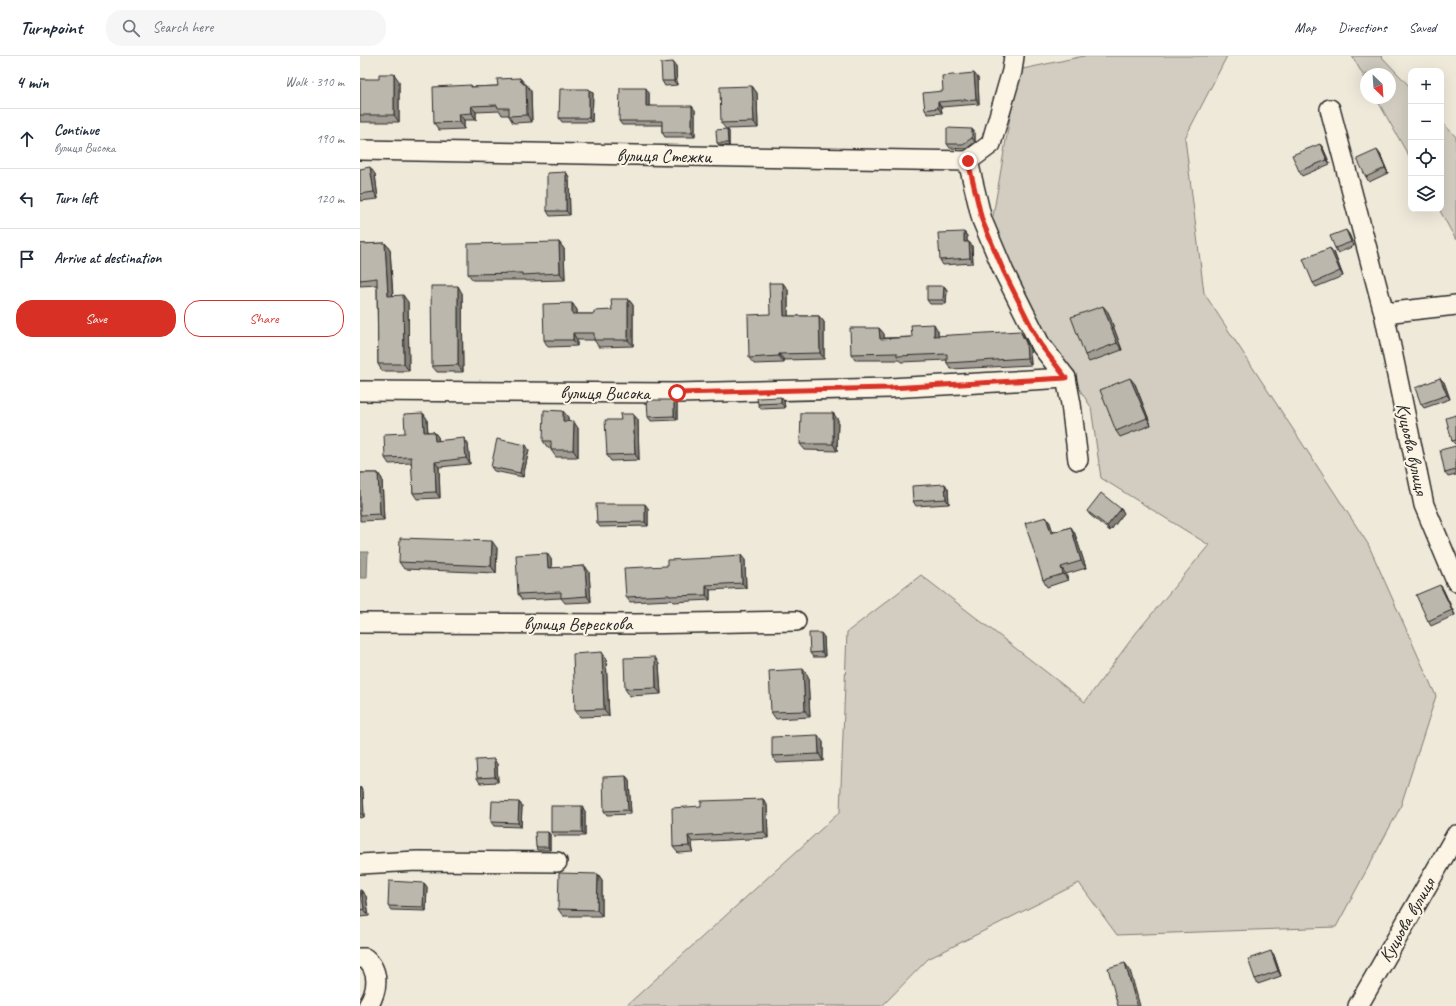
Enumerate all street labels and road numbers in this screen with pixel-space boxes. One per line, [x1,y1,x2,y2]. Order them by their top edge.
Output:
street label: вулиця Стежки [616,143,713,169]
street label: вулиця Висока [560,381,652,405]
street label: Куцьова вулиця [1391,401,1434,499]
street label: вулиця Верескова [524,612,634,636]
street label: Куцьова вулиця [1373,872,1442,966]

